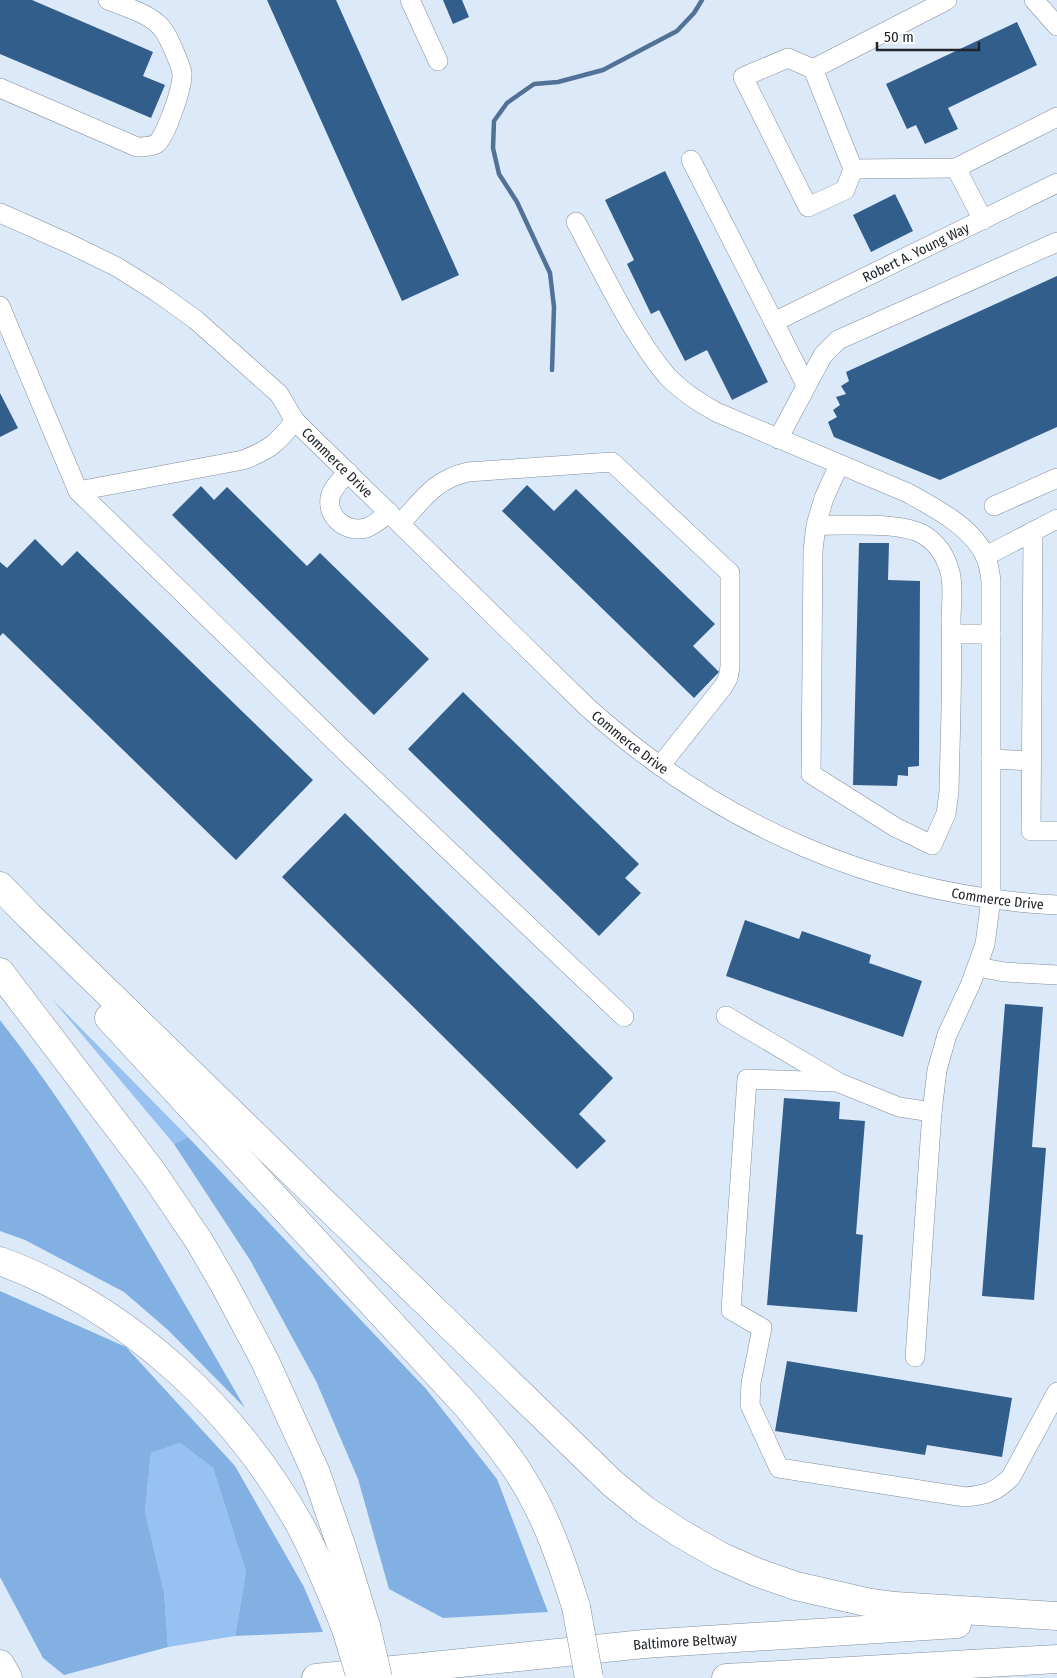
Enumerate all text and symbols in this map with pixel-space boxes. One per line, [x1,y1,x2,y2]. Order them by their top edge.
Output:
scale bar [877,20,980,52]
text: 50 m [884,28,914,46]
street label: Robert A. Young Way [860,219,973,286]
street label: Commerce Drive [298,424,377,501]
street label: Commerce Drive [588,707,672,778]
street label: Commerce Drive [950,884,1044,913]
street label: Baltimore Beltway [632,1630,738,1654]

